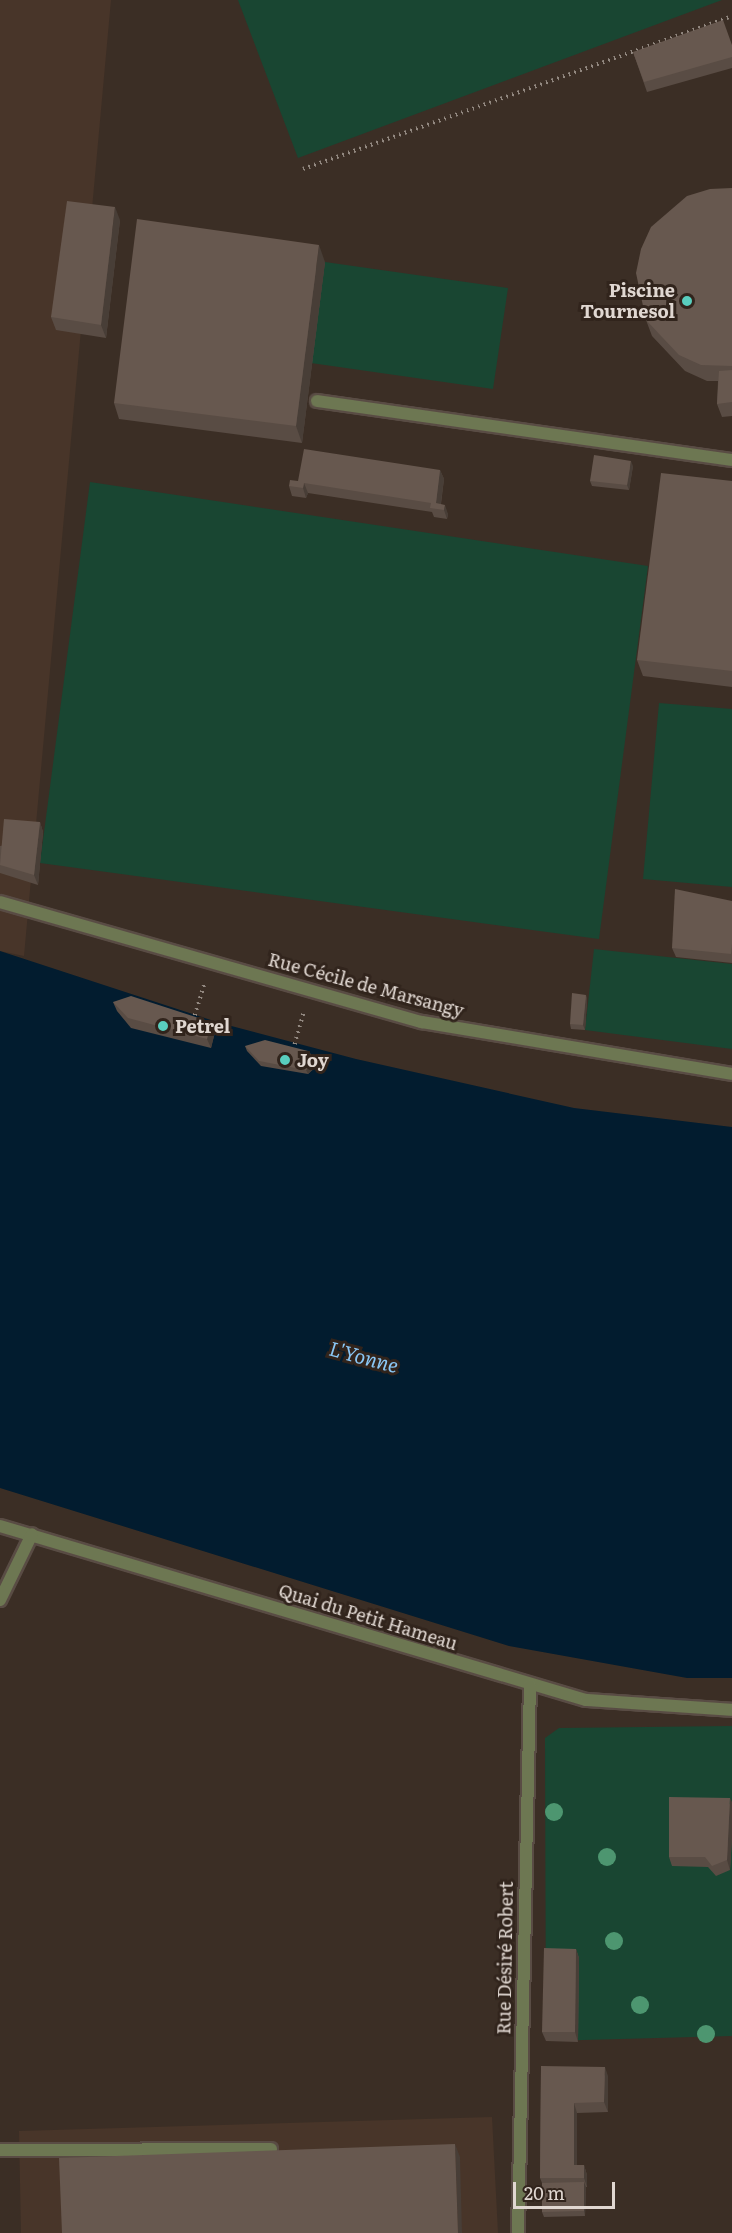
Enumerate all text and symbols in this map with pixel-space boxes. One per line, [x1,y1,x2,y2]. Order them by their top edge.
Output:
place label: Piscine Tournesol [581,280,675,322]
marker: Piscine Tournesol [680,294,694,308]
street label: Rue Cécile de Marsangy [266,948,466,1022]
place label: Petrel [175,1015,230,1037]
marker: Petrel [156,1019,170,1033]
place label: Joy [297,1049,329,1071]
marker: Joy [278,1053,292,1067]
water label: L'Yonne [327,1335,401,1377]
street label: Quai du Petit Hameau [276,1580,460,1654]
street label: Rue Désiré Robert [493,1881,517,2035]
scale bar [516,2170,618,2208]
text: 20 m [524,2179,565,2206]

